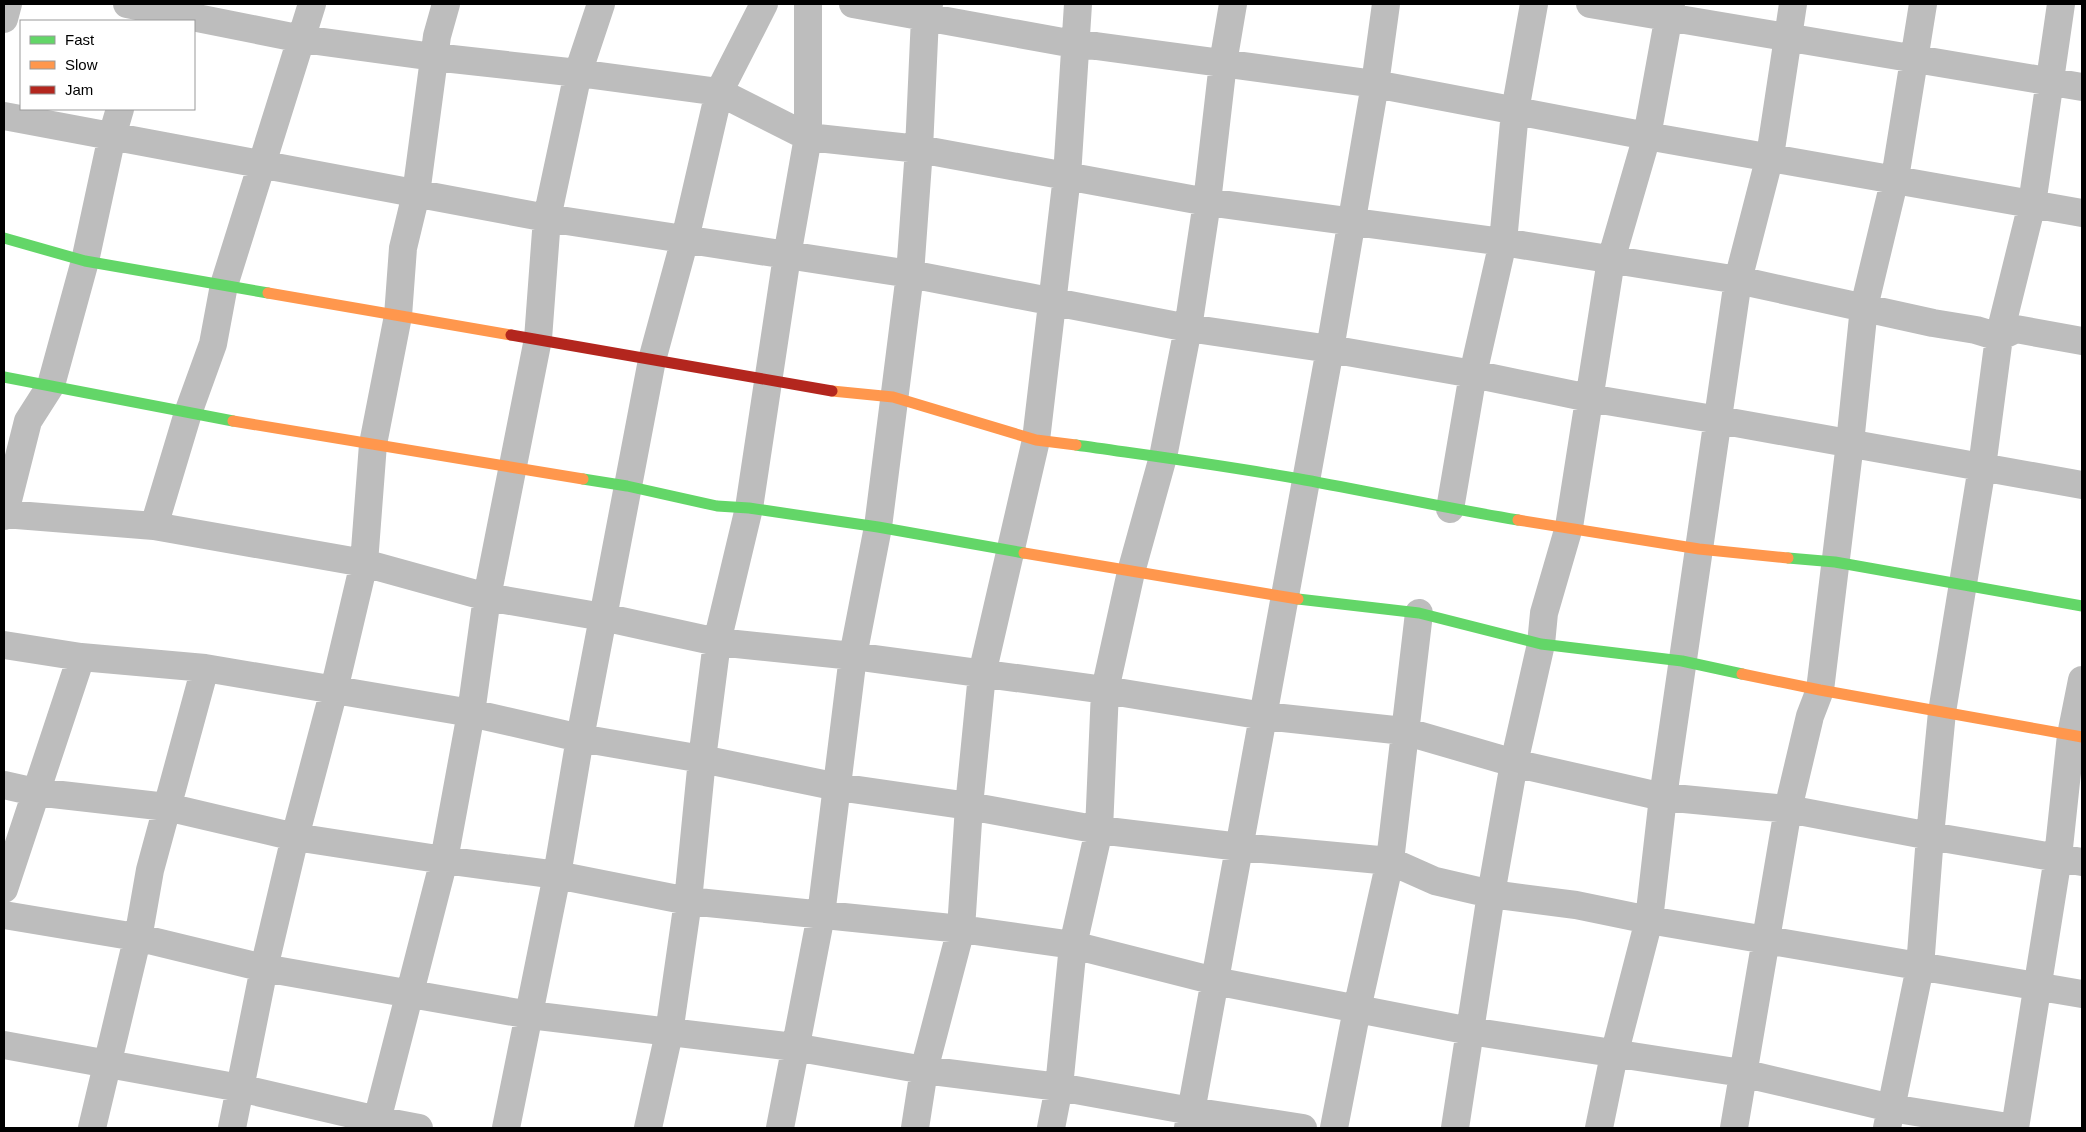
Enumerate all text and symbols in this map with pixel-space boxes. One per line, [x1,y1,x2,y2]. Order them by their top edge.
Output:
legend [20,20,195,110]
text: Fast [65,31,95,48]
text: Slow [65,56,98,73]
text: Jam [65,81,93,98]

